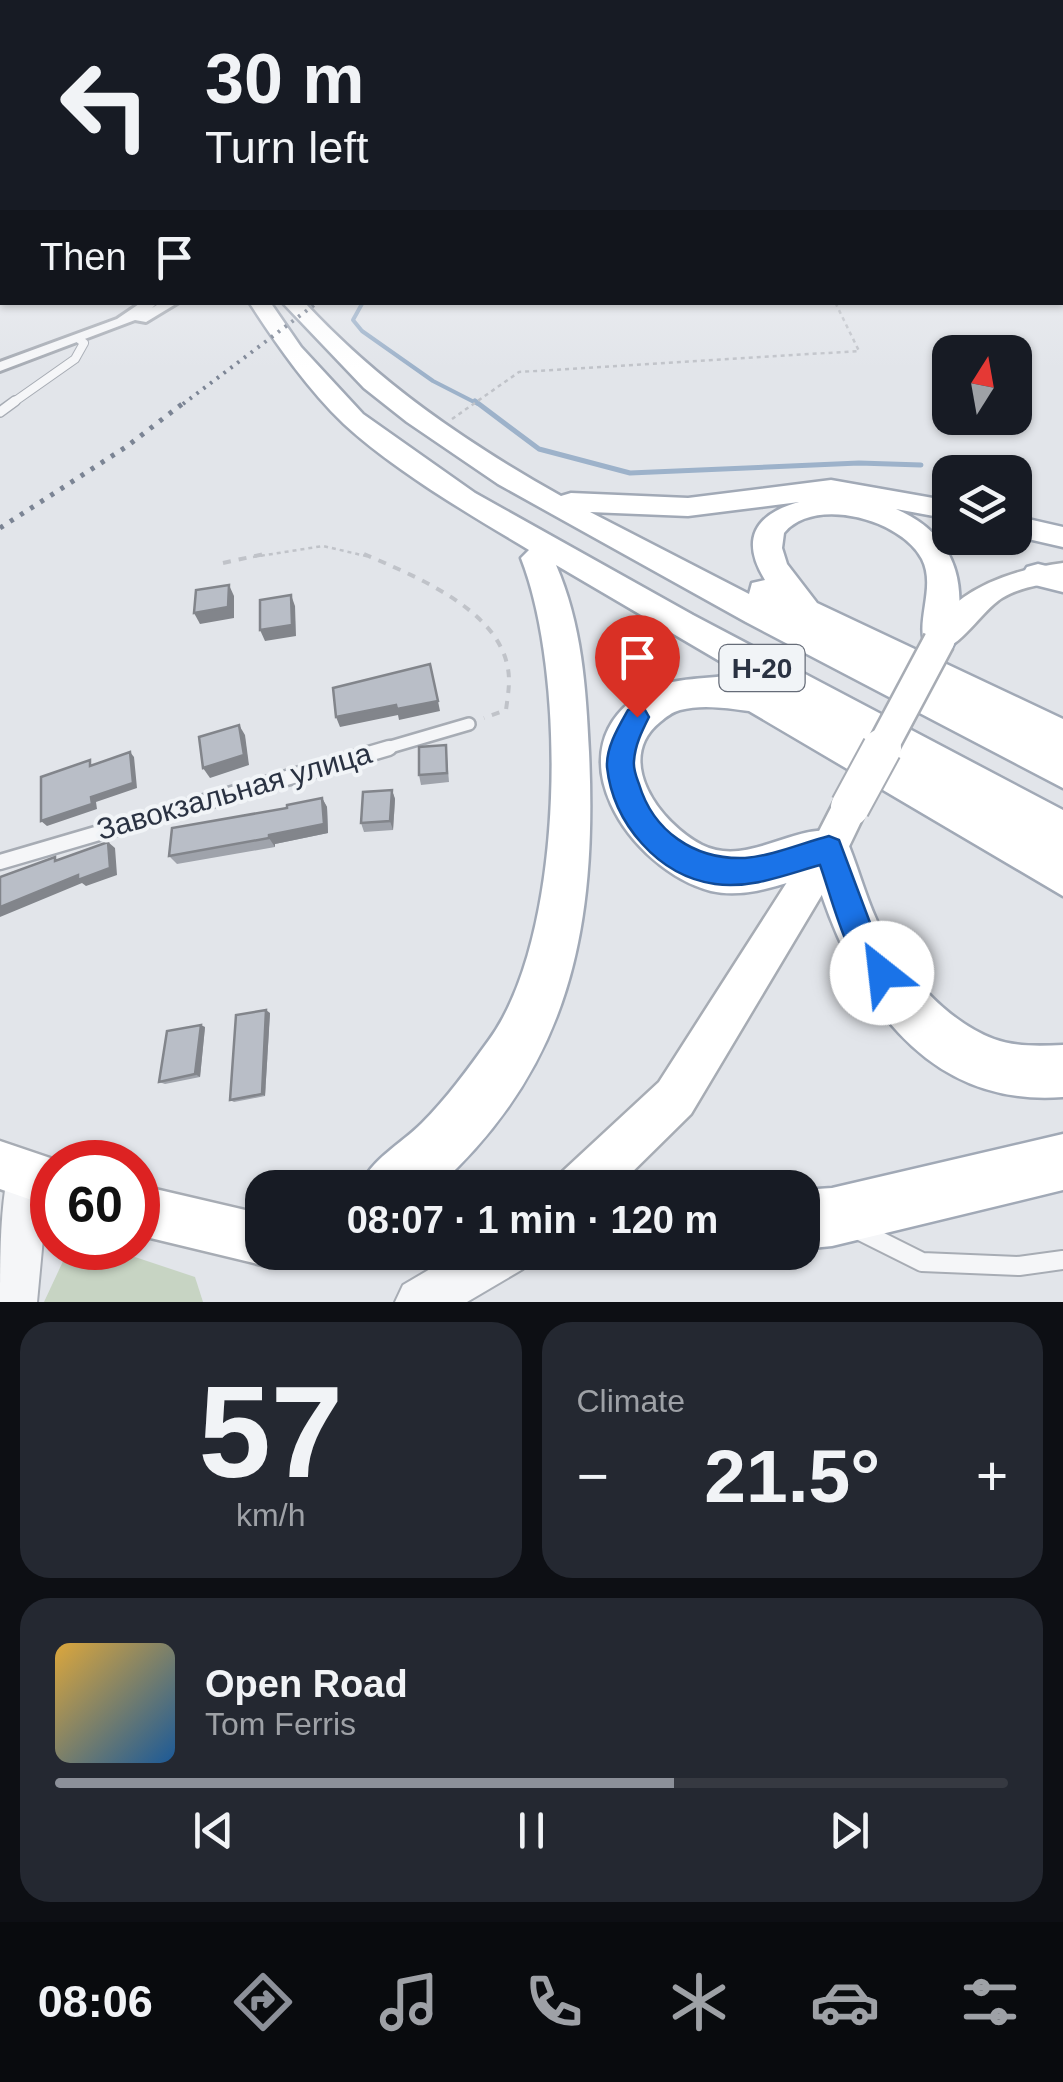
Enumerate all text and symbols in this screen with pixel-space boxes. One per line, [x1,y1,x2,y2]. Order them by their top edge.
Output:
icon: left [40,40,170,170]
text: 30 m [205,40,365,118]
text: Turn left [205,122,368,173]
icon: arrive [147,230,202,285]
text: Then [40,236,127,278]
north arrow [932,335,1032,435]
map controls [932,335,1032,555]
button: layers [932,455,1032,555]
pin [595,615,680,718]
icon: arrive [610,630,665,685]
road number: Н-20 [720,645,804,691]
street label: Завокзальная улица [93,736,376,846]
position arrow [830,921,934,1025]
speed limit sign: 60 [30,1140,160,1270]
text: 08:07 · 1 min · 120 m [347,1199,718,1241]
text: 57 [198,1359,343,1505]
text: Climate [577,1383,685,1419]
text: 21.5° [704,1434,880,1518]
text: − [577,1445,609,1507]
text: + [976,1445,1008,1507]
text: km/h [236,1497,305,1533]
text: Open Road [205,1663,408,1705]
text: Tom Ferris [205,1706,356,1742]
icon: previous [186,1803,241,1858]
icon: pause [504,1803,559,1858]
icon: next [822,1803,877,1858]
icon: directions [228,1967,298,2037]
icon: music [374,1967,444,2037]
icon: phone [519,1967,589,2037]
icon: climate [664,1967,734,2037]
icon: car [810,1967,880,2037]
icon: filters [955,1967,1025,2037]
text: 08:06 [38,1976,153,2027]

